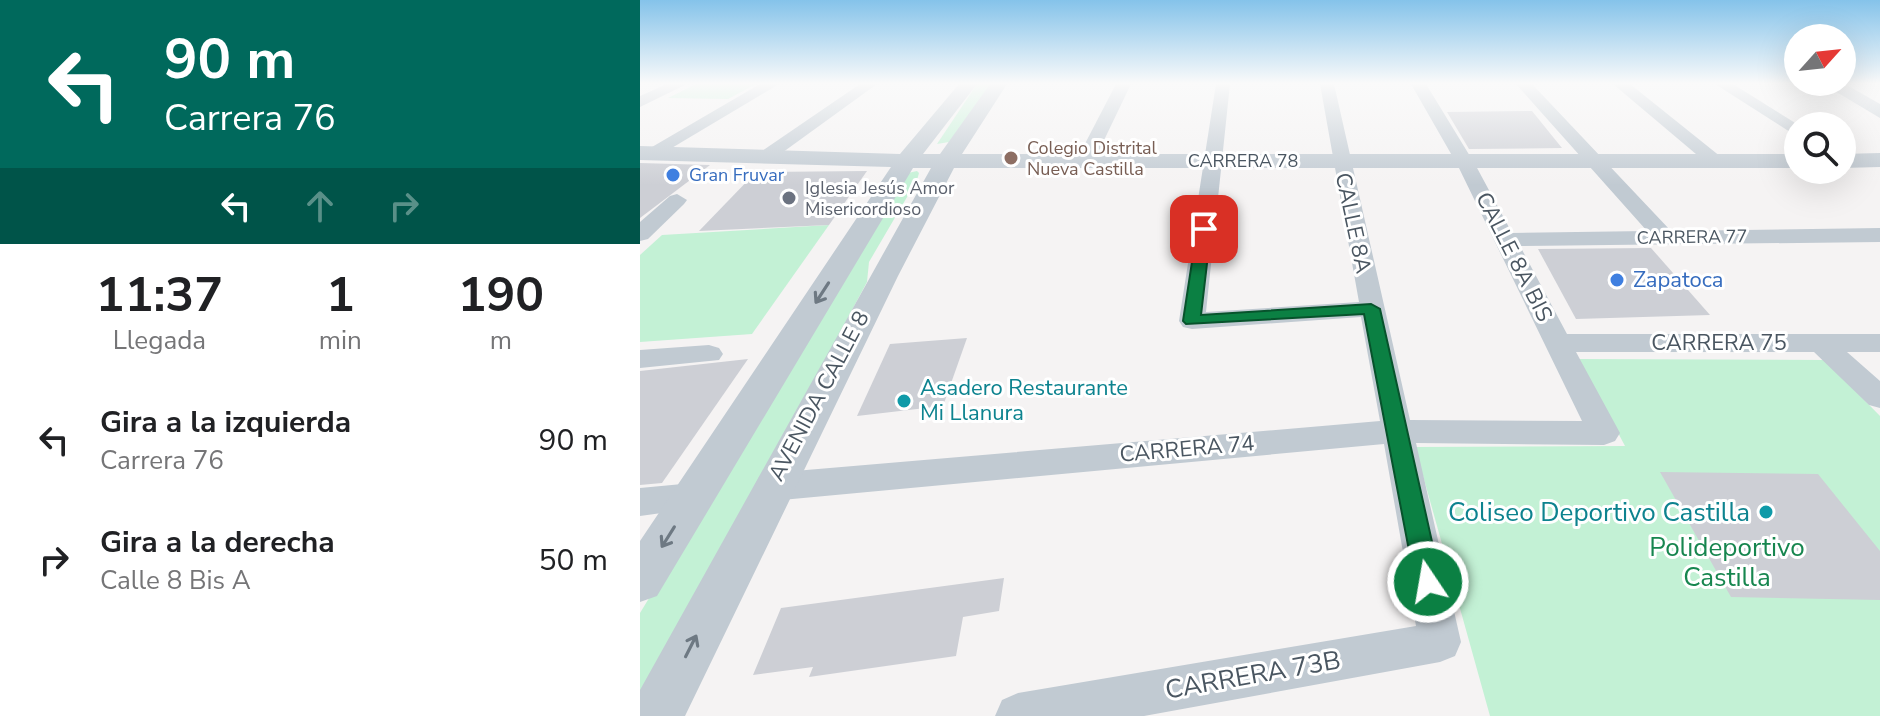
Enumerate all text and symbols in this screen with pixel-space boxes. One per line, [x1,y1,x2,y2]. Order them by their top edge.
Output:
text: 90 m [164,21,295,98]
north arrow [1784,24,1856,96]
map controls [1784,24,1856,184]
icon: left [32,32,136,136]
text: Carrera 76 [164,94,336,143]
button: search [1784,112,1856,184]
place label: Colegio Distrital Nueva Castilla [1027,136,1158,181]
marker: Colegio Distrital Nueva Castilla [1002,149,1020,167]
street label: CARRERA 78 [1188,149,1298,173]
place label: Gran Fruvar [689,163,785,187]
marker: Gran Fruvar [664,166,682,184]
street label: CALLE 8A [1328,170,1378,276]
place label: Iglesia Jesús Amor Misericordioso [805,176,955,221]
icon: left [214,184,258,228]
icon: ahead [298,184,342,228]
icon: right [382,184,426,228]
street label: CALLE 8A BIS [1468,187,1560,327]
marker: Iglesia Jesús Amor Misericordioso [780,189,798,207]
pin [1170,195,1238,263]
icon: arrive [1182,207,1226,251]
street label: CARRERA 77 [1636,224,1748,250]
text: 11:37 [96,262,223,328]
text: 1 [326,262,355,328]
text: 190 [458,262,544,328]
place label: Zapatoca [1633,265,1723,295]
marker: Zapatoca [1608,271,1626,289]
one-way arrow [813,281,829,304]
street label: AVENIDA CALLE 8 [762,306,876,486]
text: Llegada [113,323,206,358]
text: min [319,323,362,358]
text: m [490,323,512,358]
street label: CARRERA 75 [1651,328,1787,358]
place label: Asadero Restaurante Mi Llanura [920,373,1128,428]
marker: Asadero Restaurante Mi Llanura [895,392,913,410]
text: Gira a la izquierda [100,402,351,443]
icon: left [32,418,76,462]
text: 90 m [539,420,608,461]
street label: CARRERA 74 [1118,428,1256,470]
text: Carrera 76 [100,443,224,478]
place label: Coliseo Deportivo Castilla [1448,495,1750,530]
marker: Coliseo Deportivo Castilla [1757,503,1775,521]
text: Gira a la derecha [100,522,335,563]
one-way arrow [659,525,676,547]
park label: Polideportivo Castilla [1649,530,1805,595]
icon: right [32,538,76,582]
text: 50 m [539,540,608,581]
position arrow [1386,540,1470,624]
text: Calle 8 Bis A [100,563,251,598]
one-way arrow [683,635,699,659]
street label: CARRERA 73B [1163,642,1343,708]

